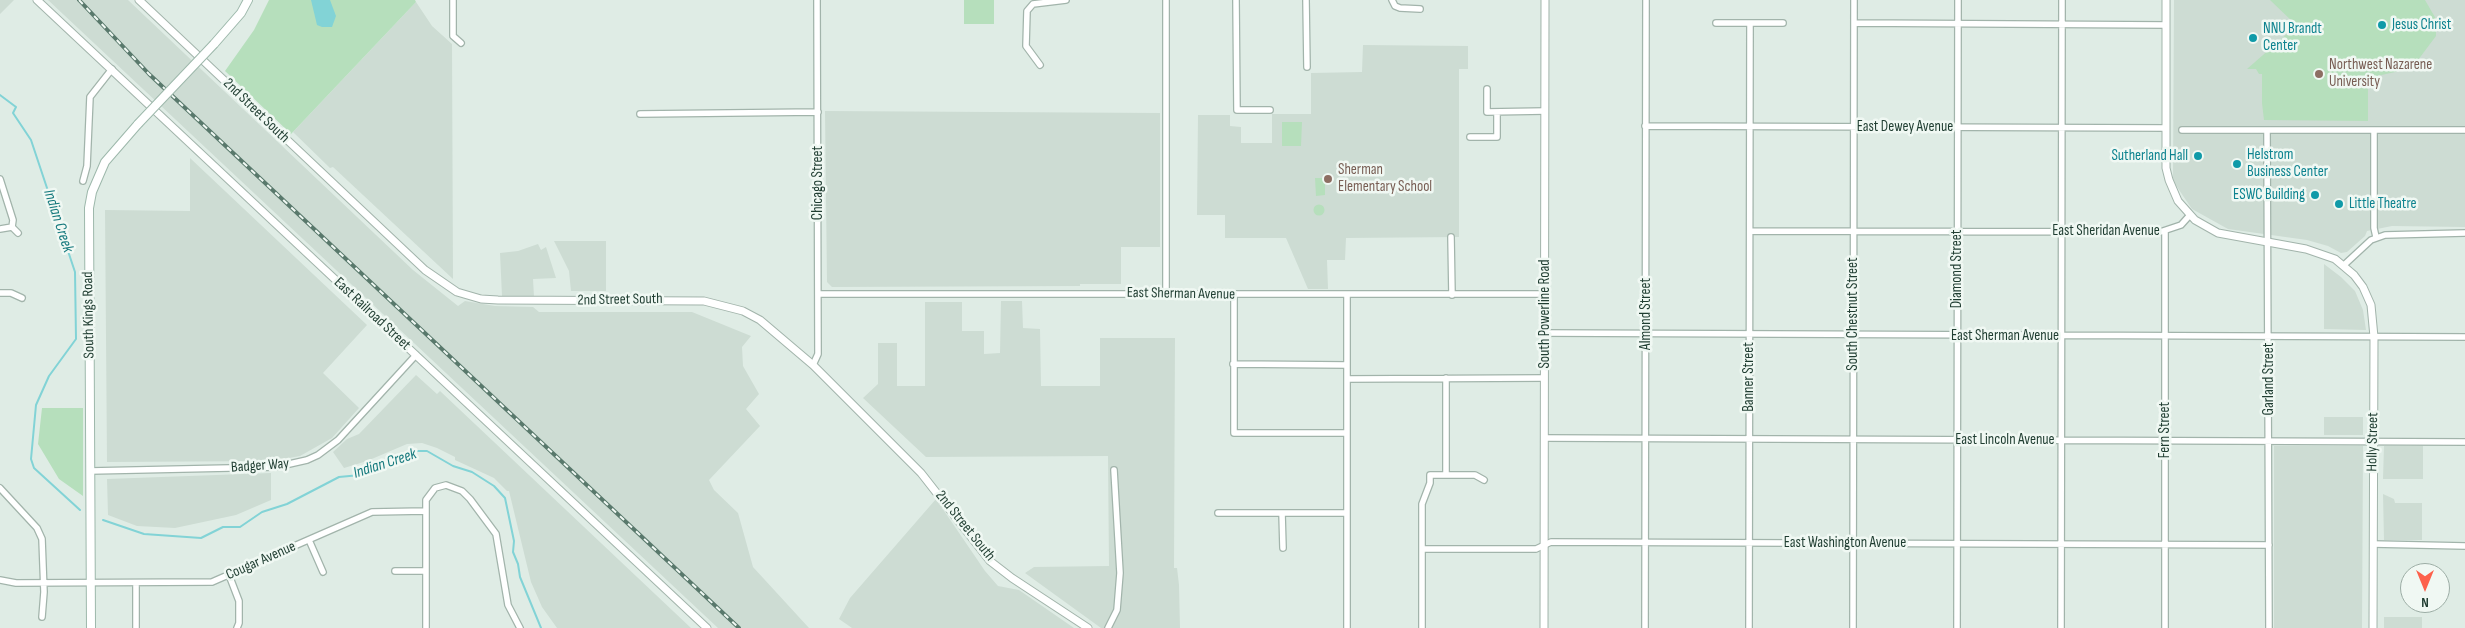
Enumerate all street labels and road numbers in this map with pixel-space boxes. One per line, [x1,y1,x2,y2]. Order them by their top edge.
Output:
street label: 2nd Street South [219,75,293,147]
street label: East Dewey Avenue [1857,118,1953,136]
street label: Chicago Street [809,146,827,220]
street label: East Sheridan Avenue [2052,222,2160,240]
street label: Diamond Street [1948,230,1966,308]
street label: South Chestnut Street [1844,257,1862,371]
street label: South Powerline Road [1536,259,1554,369]
street label: South Kings Road [79,271,99,359]
street label: East Railroad Street [330,274,414,354]
street label: Almond Street [1637,278,1655,350]
street label: East Sherman Avenue [1127,284,1235,304]
street label: 2nd Street South [577,290,663,310]
street label: East Sherman Avenue [1951,327,2059,345]
street label: Banner Street [1740,342,1758,412]
street label: Garland Street [2260,343,2278,415]
street label: Fern Street [2156,402,2174,458]
street label: Holly Street [2363,412,2383,472]
street label: East Lincoln Avenue [1955,431,2055,449]
street label: Badger Way [230,455,290,477]
street label: 2nd Street South [931,487,999,565]
street label: East Washington Avenue [1784,534,1906,552]
street label: Cougar Avenue [223,538,299,584]

